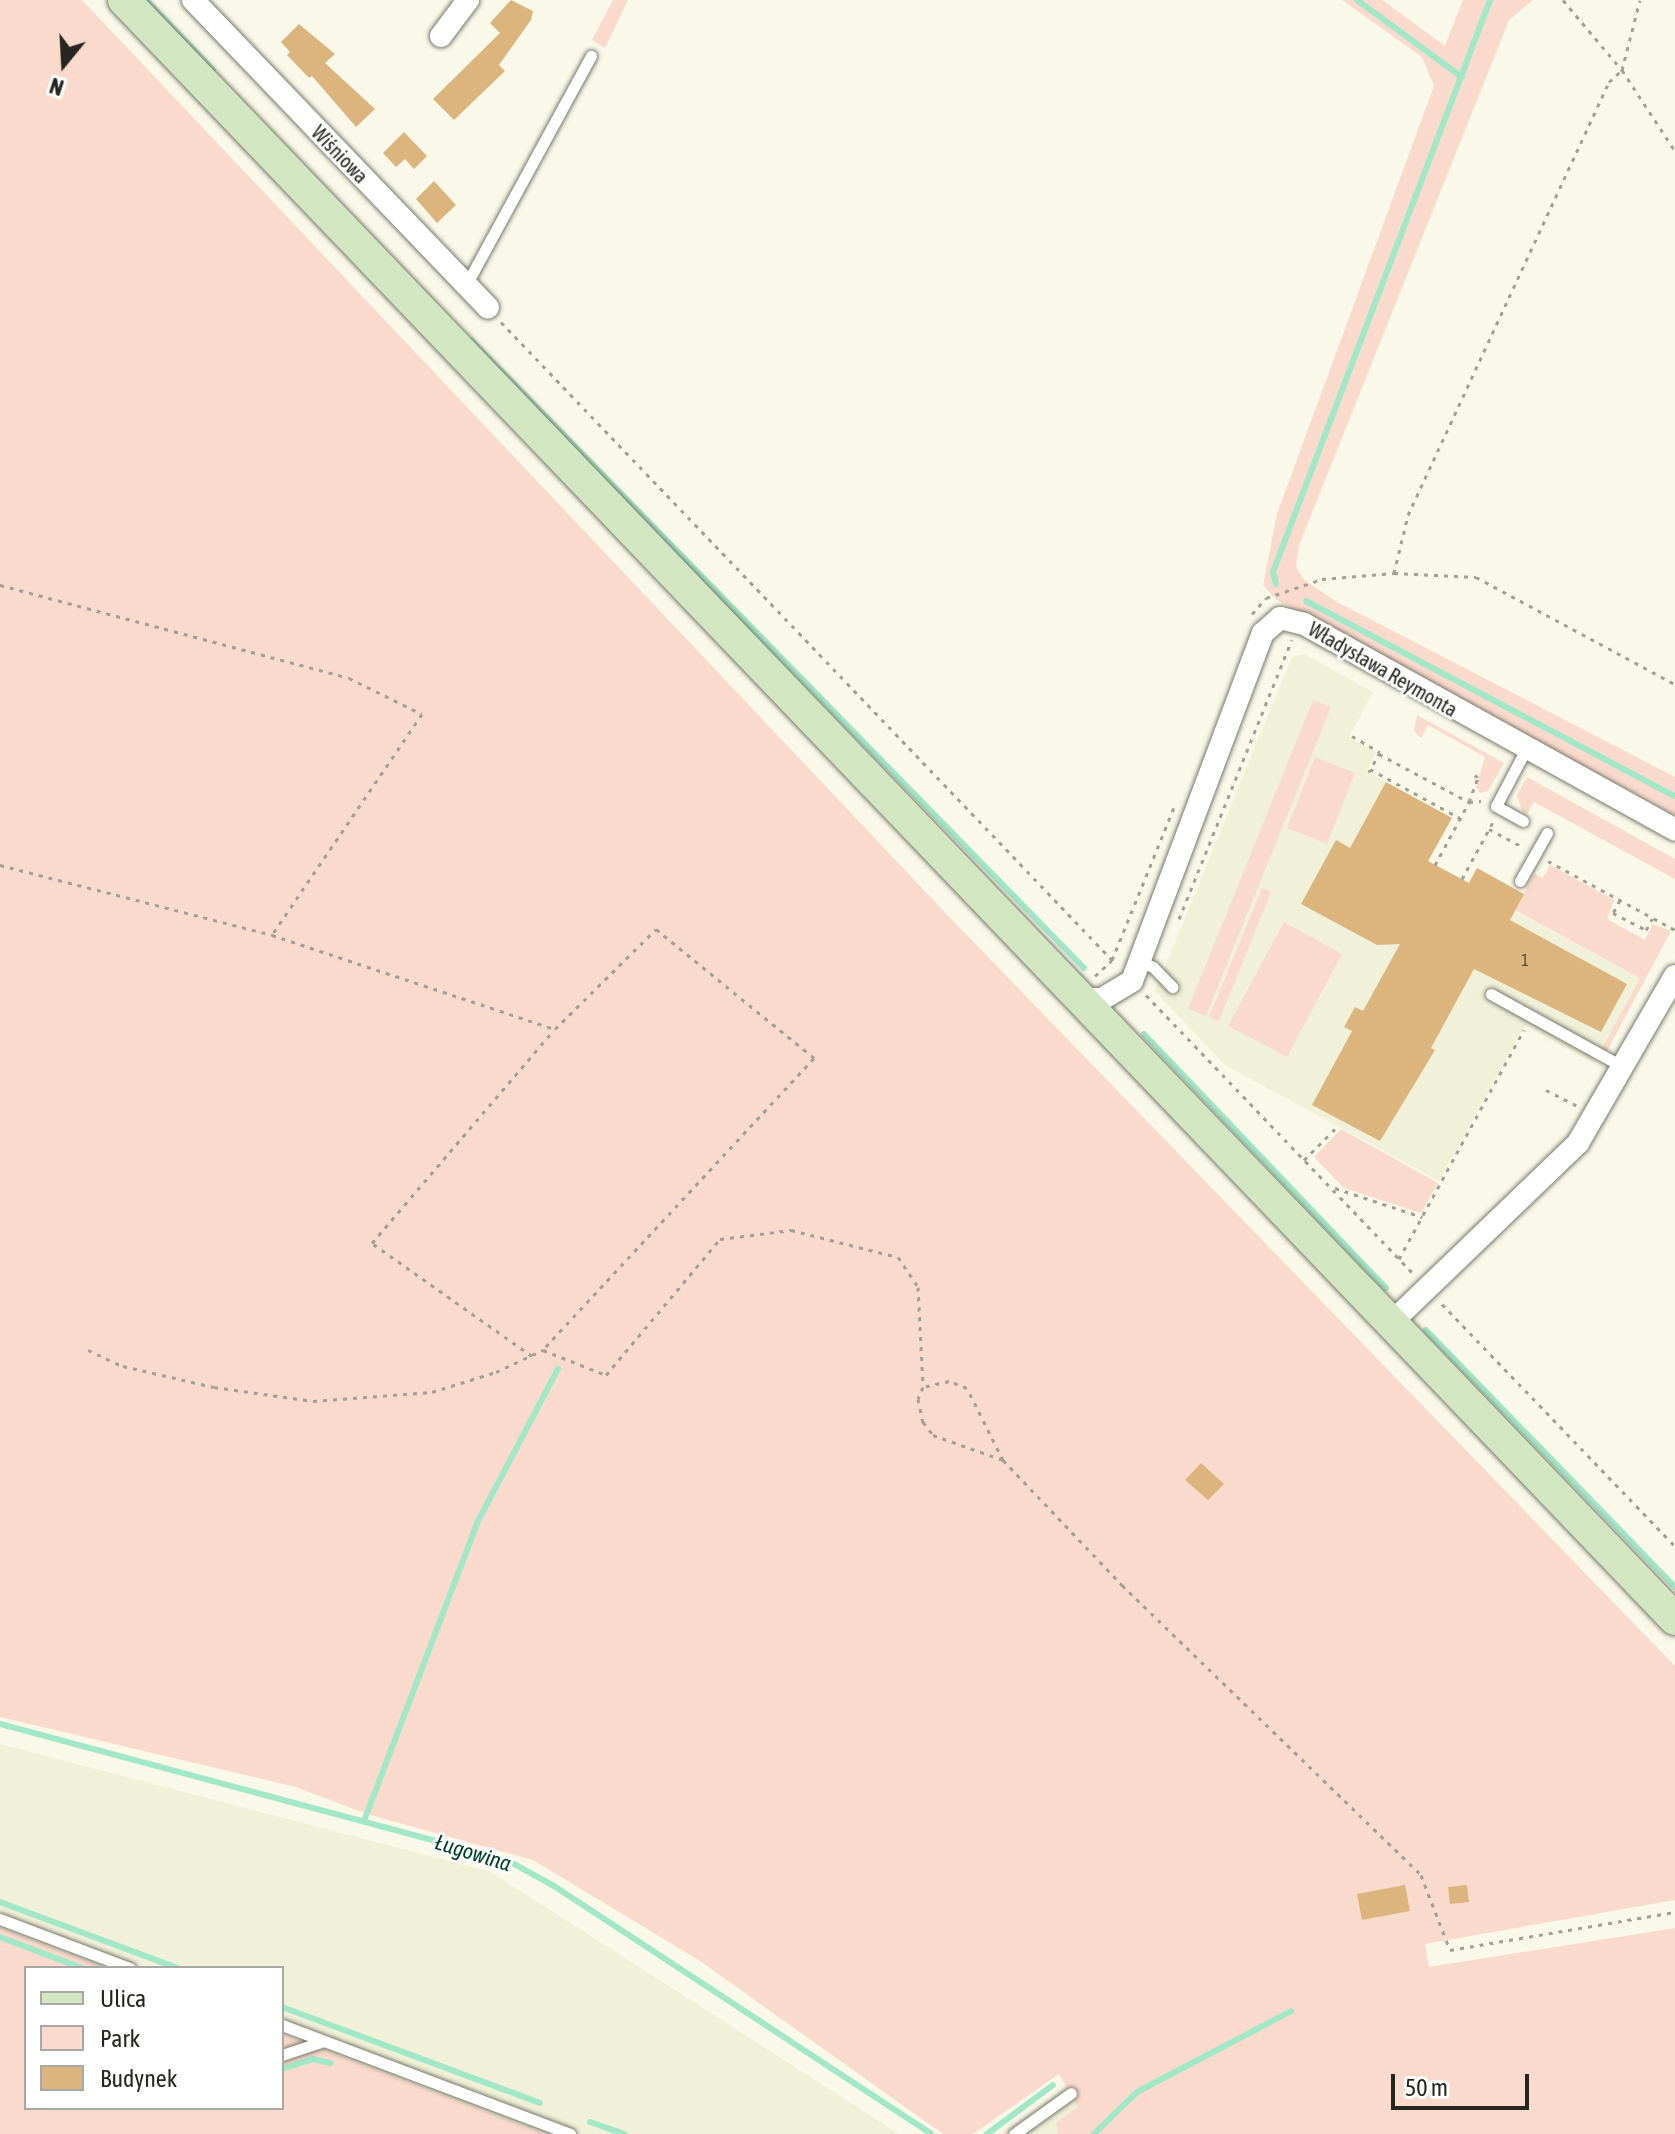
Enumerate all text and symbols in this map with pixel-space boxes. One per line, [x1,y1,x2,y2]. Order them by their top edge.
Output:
north arrow [24,24,104,104]
text: N [46,72,67,101]
street label: Wiśniowa [307,120,373,188]
street label: Władysława Reymonta [1304,617,1462,721]
house number: 1 [1521,950,1529,970]
water label: Ługowina [432,1829,514,1877]
legend [24,1966,284,2110]
text: Ulica [100,1985,146,2012]
text: Park [100,2025,140,2052]
scale bar [1395,2058,1533,2108]
text: Budynek [100,2065,177,2092]
text: 50 m [1405,2074,1448,2101]

